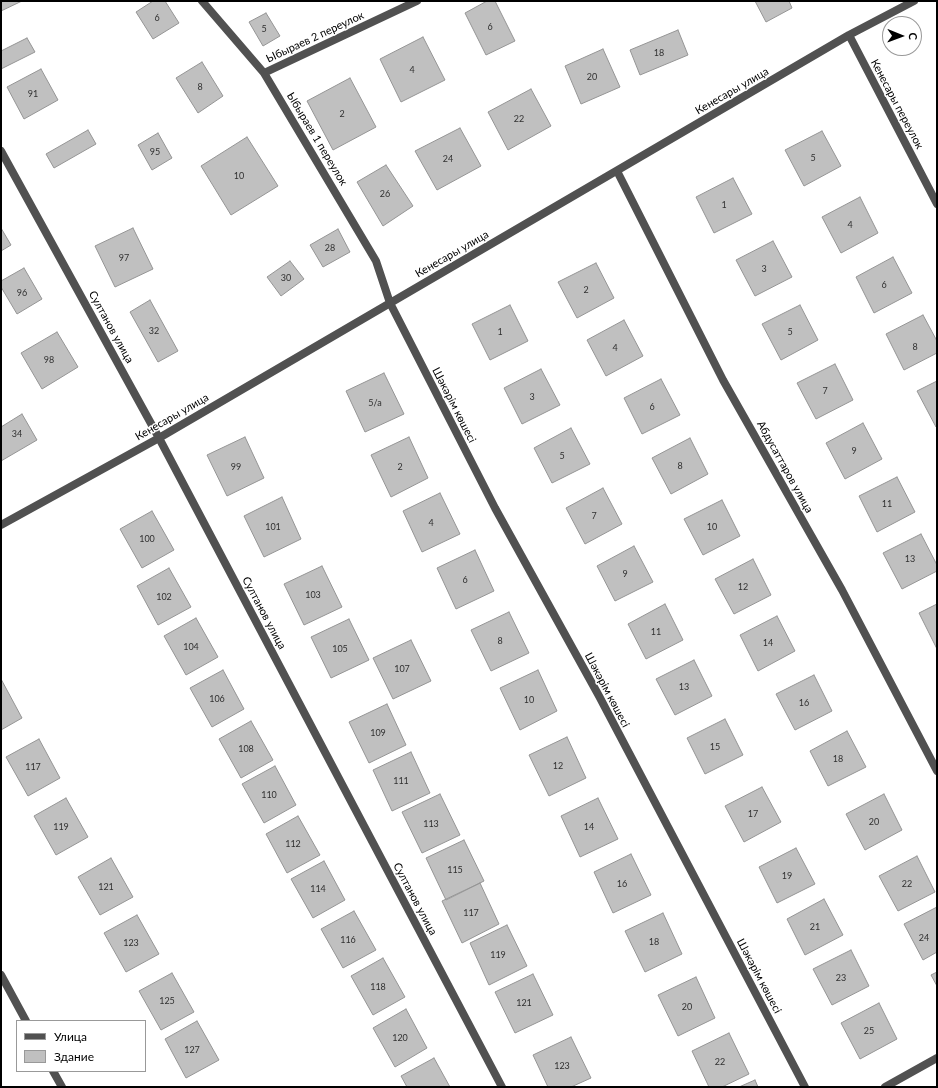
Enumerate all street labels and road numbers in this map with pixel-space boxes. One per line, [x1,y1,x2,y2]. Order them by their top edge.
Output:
street label: Ыбыраев 2 переулок [264,9,366,65]
street label: Кенесары переулок [868,57,926,151]
street label: Кенесары улица [693,65,771,117]
street label: Ыбыраев 1 переулок [284,90,350,188]
street label: Кенесары улица [413,228,491,280]
street label: Султанов улица [86,289,136,365]
street label: Шәкәрім көшесі [429,365,479,445]
street label: Кенесары улица [133,391,211,443]
street label: Абдусаттаров улица [754,419,816,515]
street label: Султанов улица [239,574,289,652]
street label: Шәкәрім көшесі [582,650,632,730]
street label: Султанов улица [390,860,440,938]
street label: Шәкәрім көшесі [734,936,784,1016]

